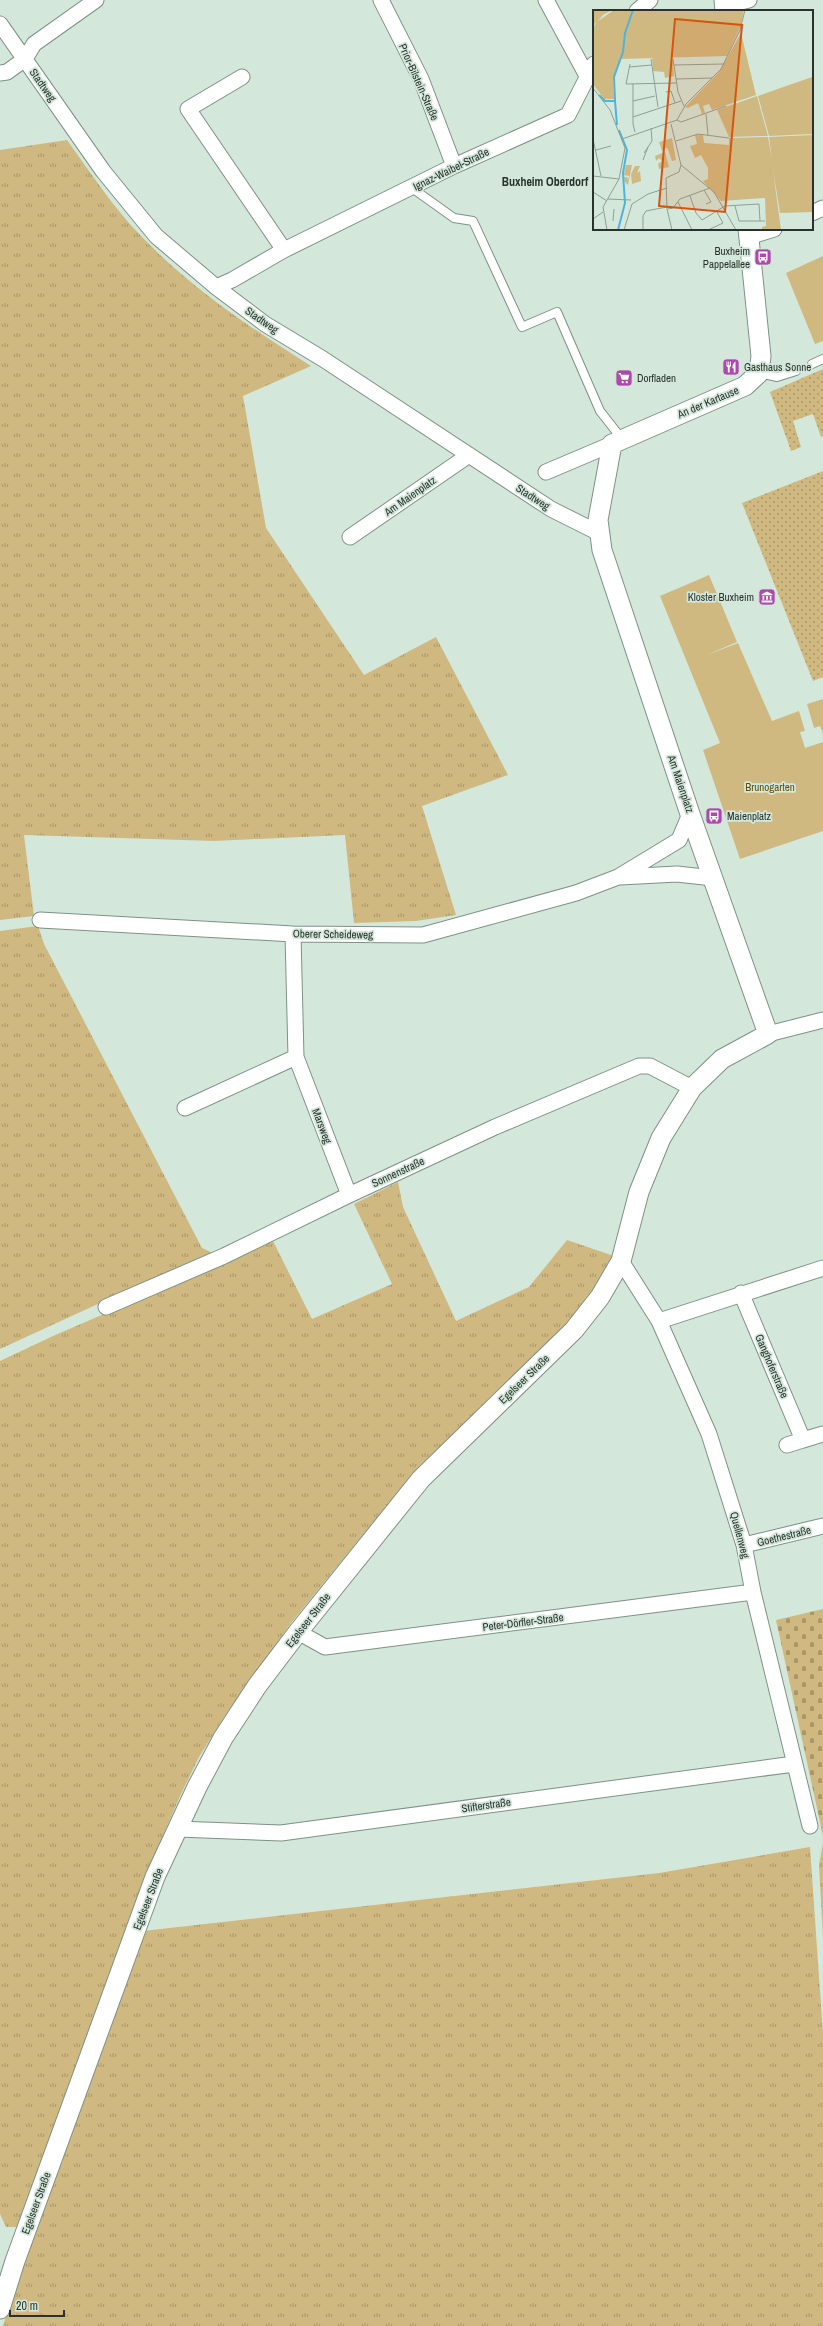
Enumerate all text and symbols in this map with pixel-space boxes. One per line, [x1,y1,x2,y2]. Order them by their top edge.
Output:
inset map [593,10,813,230]
street label: Prior-Bilstein-Straße [396,41,442,123]
street label: Stadtweg [26,66,60,104]
street label: Ignaz-Waibel-Straße [411,145,491,193]
district label: Buxheim Oberdorf [502,174,589,190]
place label: Buxheim Pappelallee [703,244,750,271]
bus stop icon: Buxheim Pappelallee [753,247,773,267]
street label: Stadtweg [243,303,281,337]
restaurant icon: Gasthaus Sonne [721,357,741,377]
place label: Gasthaus Sonne [744,360,811,374]
supermarket icon: Dorfladen [614,368,634,388]
place label: Dorfladen [637,371,676,385]
street label: An der Kartause [674,383,741,422]
street label: Am Maienplatz [381,473,439,520]
street label: Stadtweg [513,481,553,513]
museum icon: Kloster Buxheim [757,587,777,607]
place label: Kloster Buxheim [688,590,754,604]
street label: Am Maienplatz [664,752,698,815]
park label: Brunogarten [745,780,795,794]
bus stop icon: Maienplatz [704,806,724,826]
place label: Maienplatz [727,809,772,823]
street label: Oberer Scheideweg [293,926,373,942]
street label: Marsweg [309,1106,335,1146]
street label: Sonnenstraße [369,1154,427,1190]
street label: Ganghoferstraße [752,1332,792,1400]
street label: Egelseer Straße [496,1351,552,1407]
street label: Quellenweg [727,1510,753,1560]
street label: Goethestraße [756,1523,812,1549]
street label: Egelseer Straße [282,1590,334,1650]
street label: Peter-Dörfler-Straße [482,1610,564,1634]
street label: Stifterstraße [460,1795,512,1815]
street label: Egelseer Straße [130,1866,166,1932]
street label: Egelseer Straße [18,2170,54,2236]
scale bar [10,2292,64,2318]
text: 20 m [16,2298,38,2314]

